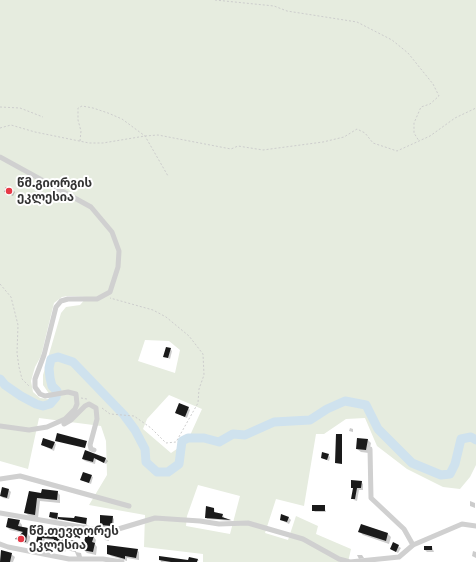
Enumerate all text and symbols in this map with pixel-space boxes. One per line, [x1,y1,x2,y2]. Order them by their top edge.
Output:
place label: წმ.გიორგის ეკლესია [17,177,92,205]
marker: წმ.გიორგის ეკლესია [4,186,14,196]
place label: წმ.თევდორეს ეკლესია [29,525,119,553]
marker: წმ.თევდორეს ეკლესია [16,534,26,544]

